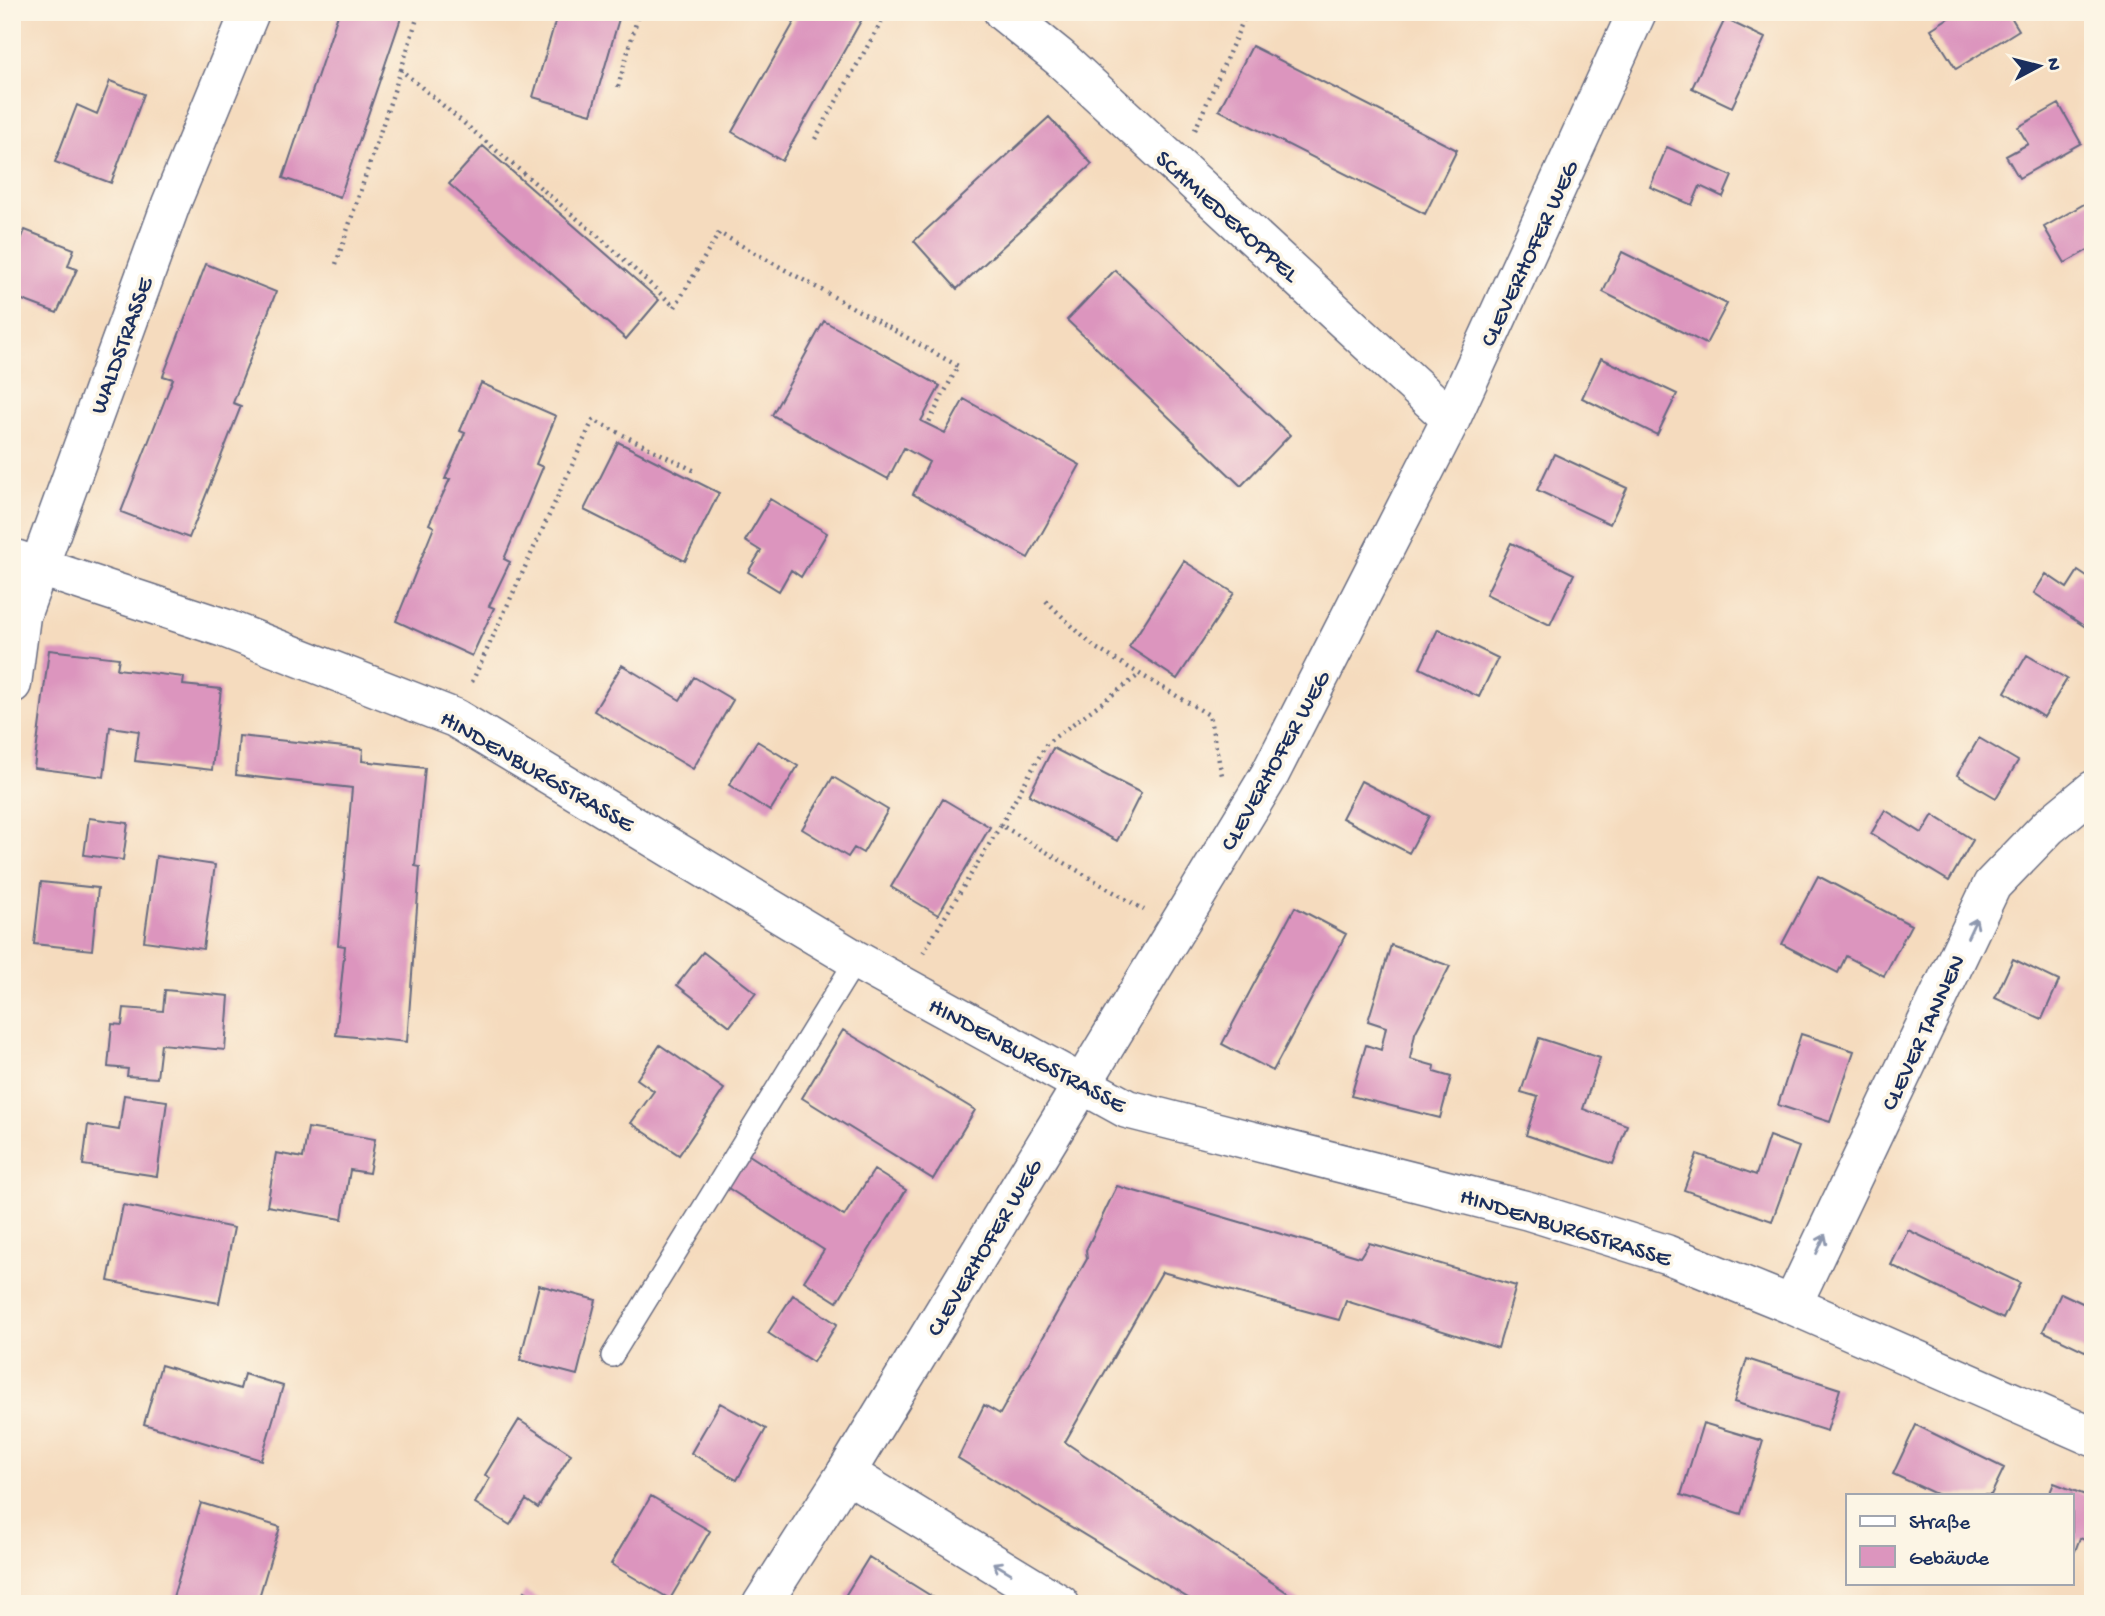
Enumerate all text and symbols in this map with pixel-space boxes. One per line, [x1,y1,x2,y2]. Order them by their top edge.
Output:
north arrow [2004,32,2074,102]
text: N [2040,57,2065,72]
street label: SCHMIEDEKOPPEL [1148,145,1305,291]
street label: CLEVERHOFER WEG [1475,156,1587,352]
street label: WALDSTRASSE [85,273,162,418]
street label: CLEVERHOFER WEG [1215,666,1339,857]
street label: HINDENBURGSTRASSE [434,706,639,841]
one-way arrow [1966,917,1979,938]
street label: CLEVER TANNEN [1876,951,1974,1116]
street label: HINDENBURGSTRASSE [923,993,1131,1122]
street label: CLEVERHOFER WEG [922,1154,1051,1343]
street label: HINDENBURGSTRASSE [1456,1183,1675,1276]
one-way arrow [1815,1233,1828,1255]
legend [1846,1494,2074,1584]
text: Straße [1909,1512,1971,1537]
text: Gebäude [1909,1548,1990,1573]
one-way arrow [993,1561,1013,1575]

